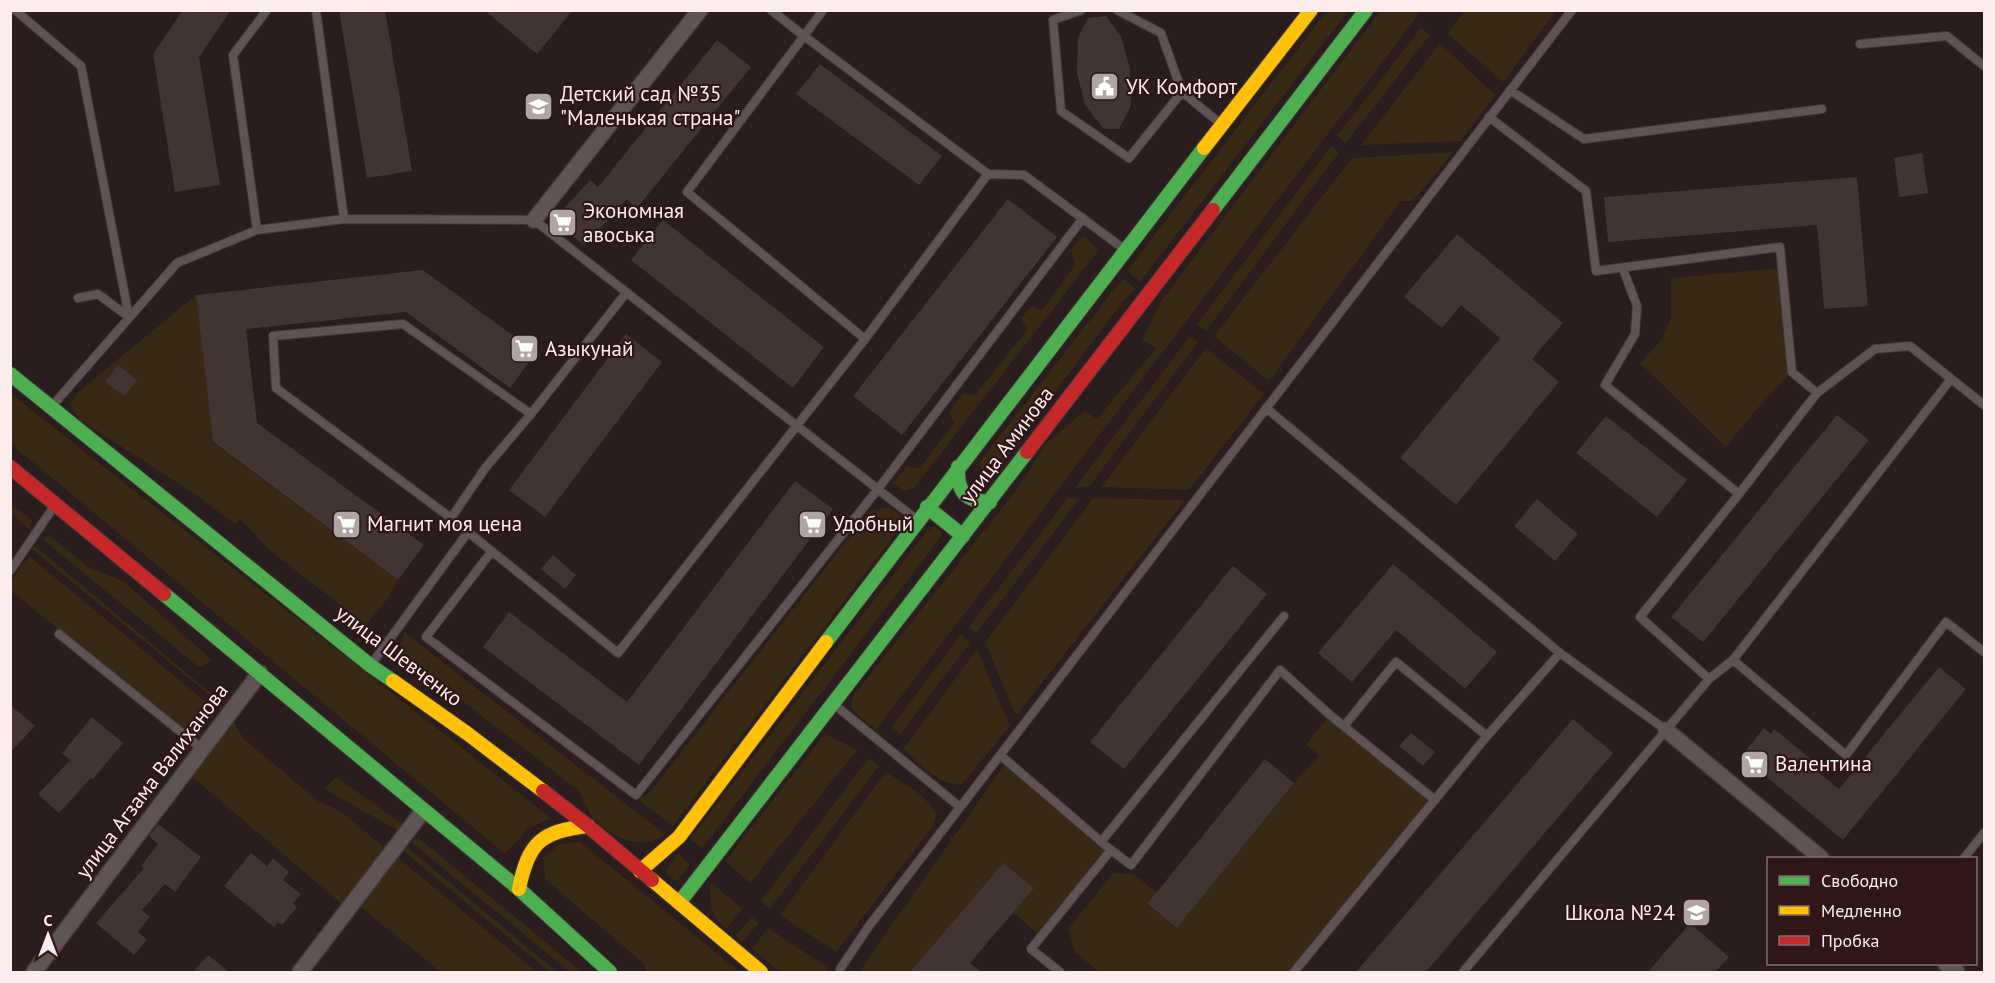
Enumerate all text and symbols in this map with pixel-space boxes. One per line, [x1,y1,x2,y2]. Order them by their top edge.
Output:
public building icon: УК Комфорт [1089,71,1121,103]
place label: УК Комфорт [1126,73,1238,100]
place label: Детский сад №35 "Маленькая страна" [560,80,740,131]
school or university icon: Детский сад №35 "Маленькая страна" [523,90,555,122]
place label: Экономная авоська [583,197,684,248]
supermarket icon: Экономная авоська [546,207,578,239]
supermarket icon: Азыкунай [508,333,540,365]
place label: Азыкунай [545,335,633,362]
street label: улица Аминова [954,381,1059,508]
supermarket icon: Магнит моя цена [330,508,362,540]
supermarket icon: Удобный [796,508,828,540]
place label: Магнит моя цена [367,510,522,537]
place label: Удобный [833,510,913,537]
street label: улица Шевченко [330,599,468,712]
street label: улица Агзама Валиханова [69,678,234,883]
supermarket icon: Валентина [1738,748,1770,780]
place label: Валентина [1775,750,1872,777]
legend [1767,857,1977,965]
text: Свободно [1821,869,1898,892]
school or university icon: Школа №24 [1680,897,1712,929]
place label: Школа №24 [1565,899,1675,926]
text: Медленно [1821,899,1902,922]
north arrow [18,905,78,965]
text: С [44,910,53,930]
text: Пробка [1821,929,1879,952]

